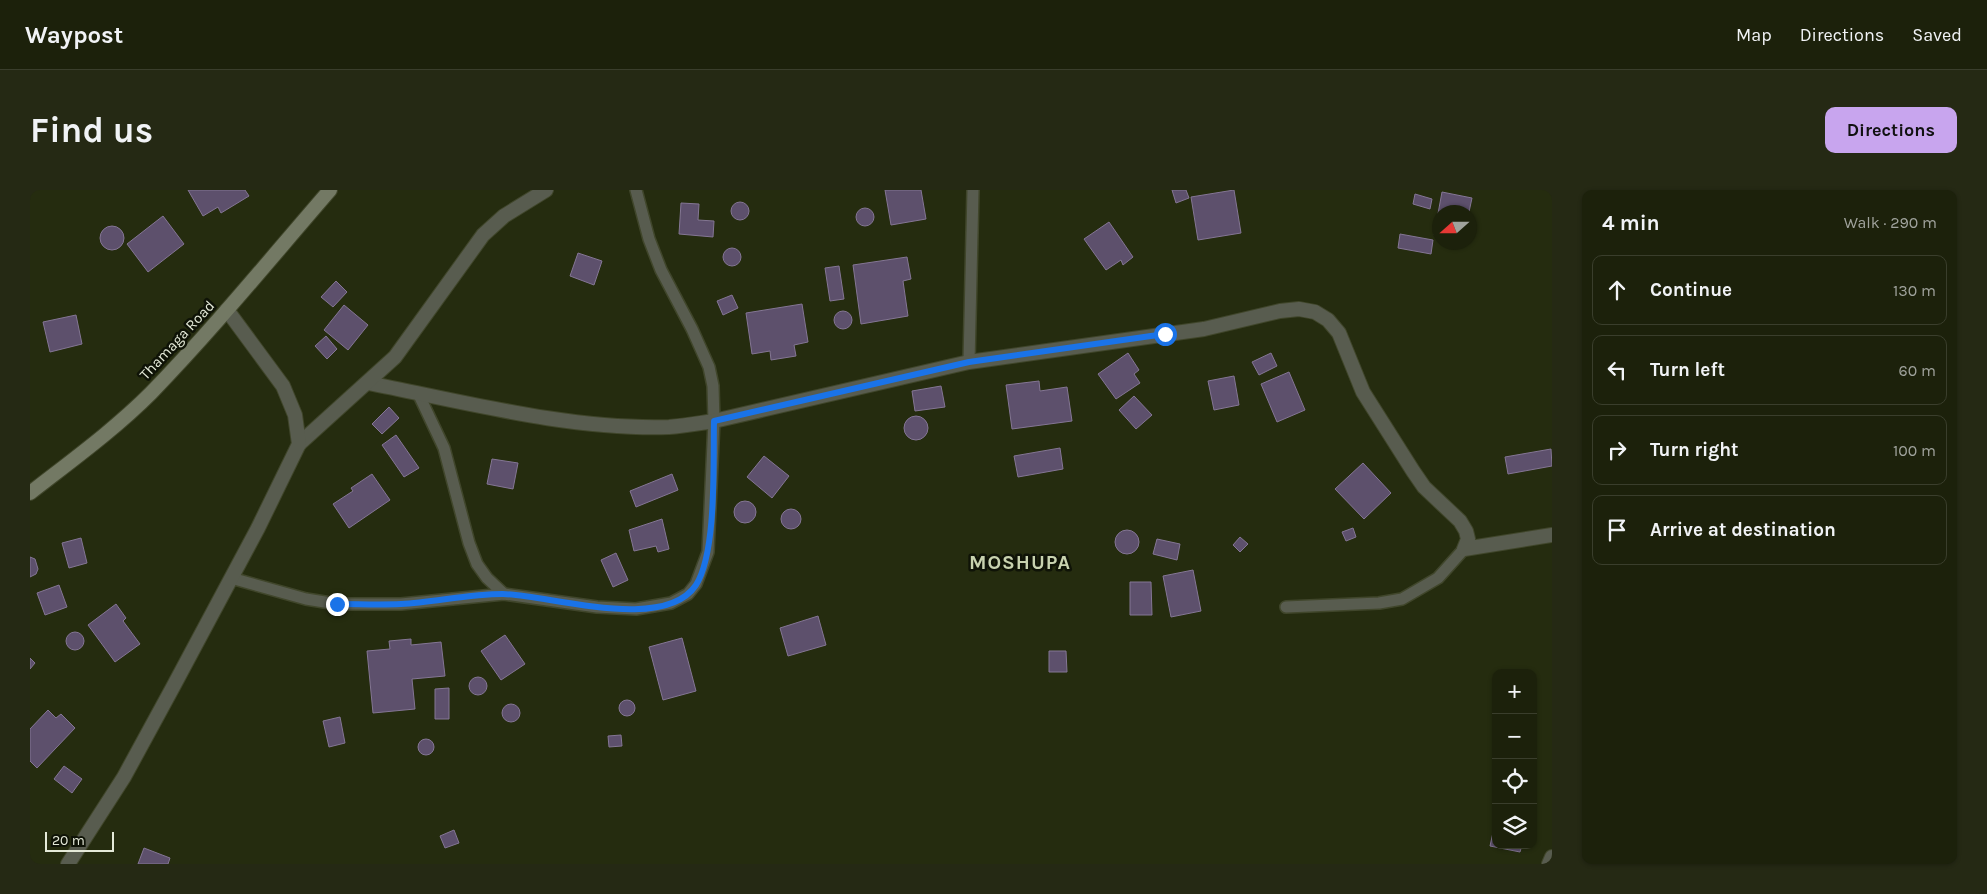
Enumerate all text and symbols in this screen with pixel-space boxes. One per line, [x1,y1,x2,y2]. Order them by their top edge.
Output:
text: Waypost [25,21,123,49]
text: Map [1736,24,1772,46]
text: Directions [1800,24,1884,46]
text: Saved [1912,24,1962,46]
button: Directions [1825,107,1957,153]
text: Find us [30,110,153,151]
north arrow [1432,205,1477,250]
text: 4 min [1602,211,1660,235]
text: Walk · 290 m [1844,213,1937,232]
icon: ahead [1603,276,1631,304]
text: Continue [1650,279,1732,301]
text: 130 m [1893,281,1936,300]
street label: Thamaga Road [136,297,218,383]
route start [1154,323,1177,346]
icon: left [1603,356,1631,384]
text: Turn left [1650,359,1725,381]
text: 60 m [1899,361,1936,380]
icon: right [1603,436,1631,464]
text: Turn right [1650,439,1739,461]
text: 100 m [1893,441,1936,460]
icon: arrive [1603,516,1631,544]
text: Arrive at destination [1650,519,1836,541]
district label: MOSHUPA [969,551,1071,574]
route end [326,593,349,616]
map controls [1492,669,1537,849]
button: + [1492,669,1537,714]
button: − [1492,714,1537,759]
button: locate [1492,759,1537,804]
button: layers [1492,804,1537,849]
scale bar [45,829,114,852]
text: 20 m [52,832,85,849]

